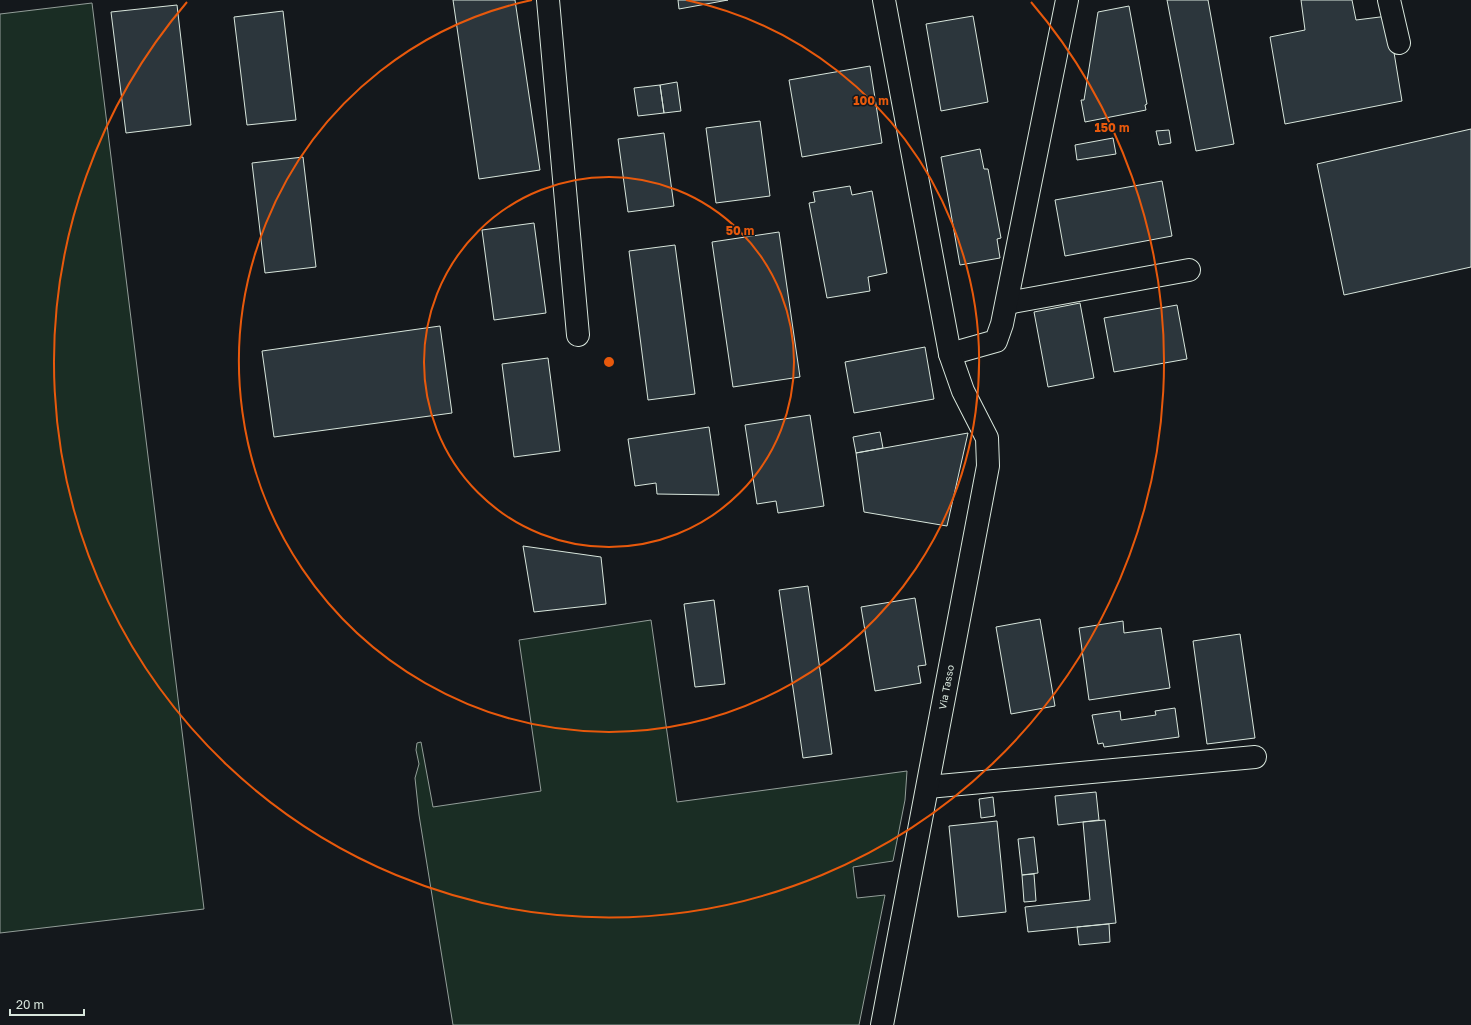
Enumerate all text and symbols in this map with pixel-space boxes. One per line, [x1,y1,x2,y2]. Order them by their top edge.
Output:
text: 100 m [853,93,889,108]
text: 150 m [1095,120,1129,135]
text: 50 m [726,223,754,238]
centre of rings [602,355,616,369]
street label: Via Tasso [936,664,956,710]
scale bar [10,991,84,1017]
text: 20 m [16,997,44,1012]

